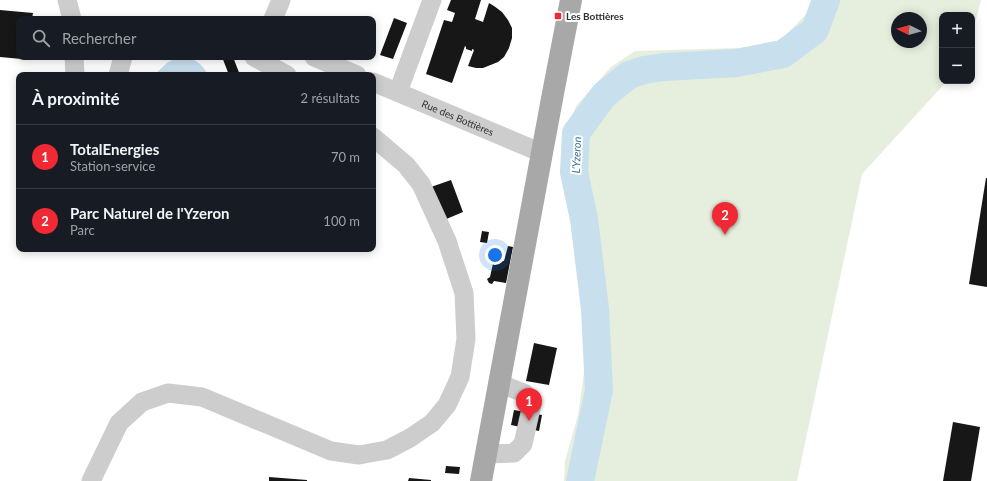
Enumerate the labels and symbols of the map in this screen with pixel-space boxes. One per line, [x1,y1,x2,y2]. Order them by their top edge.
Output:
place label: Les Bottières [566,10,624,22]
marker: Les Bottières [553,11,563,21]
north arrow [891,12,927,48]
street label: Rue des Bottières [420,97,496,138]
water label: L'Yzeron [569,136,583,174]
pin: 2 [712,202,738,235]
your location [485,245,505,265]
pin: 1 [516,388,542,421]

